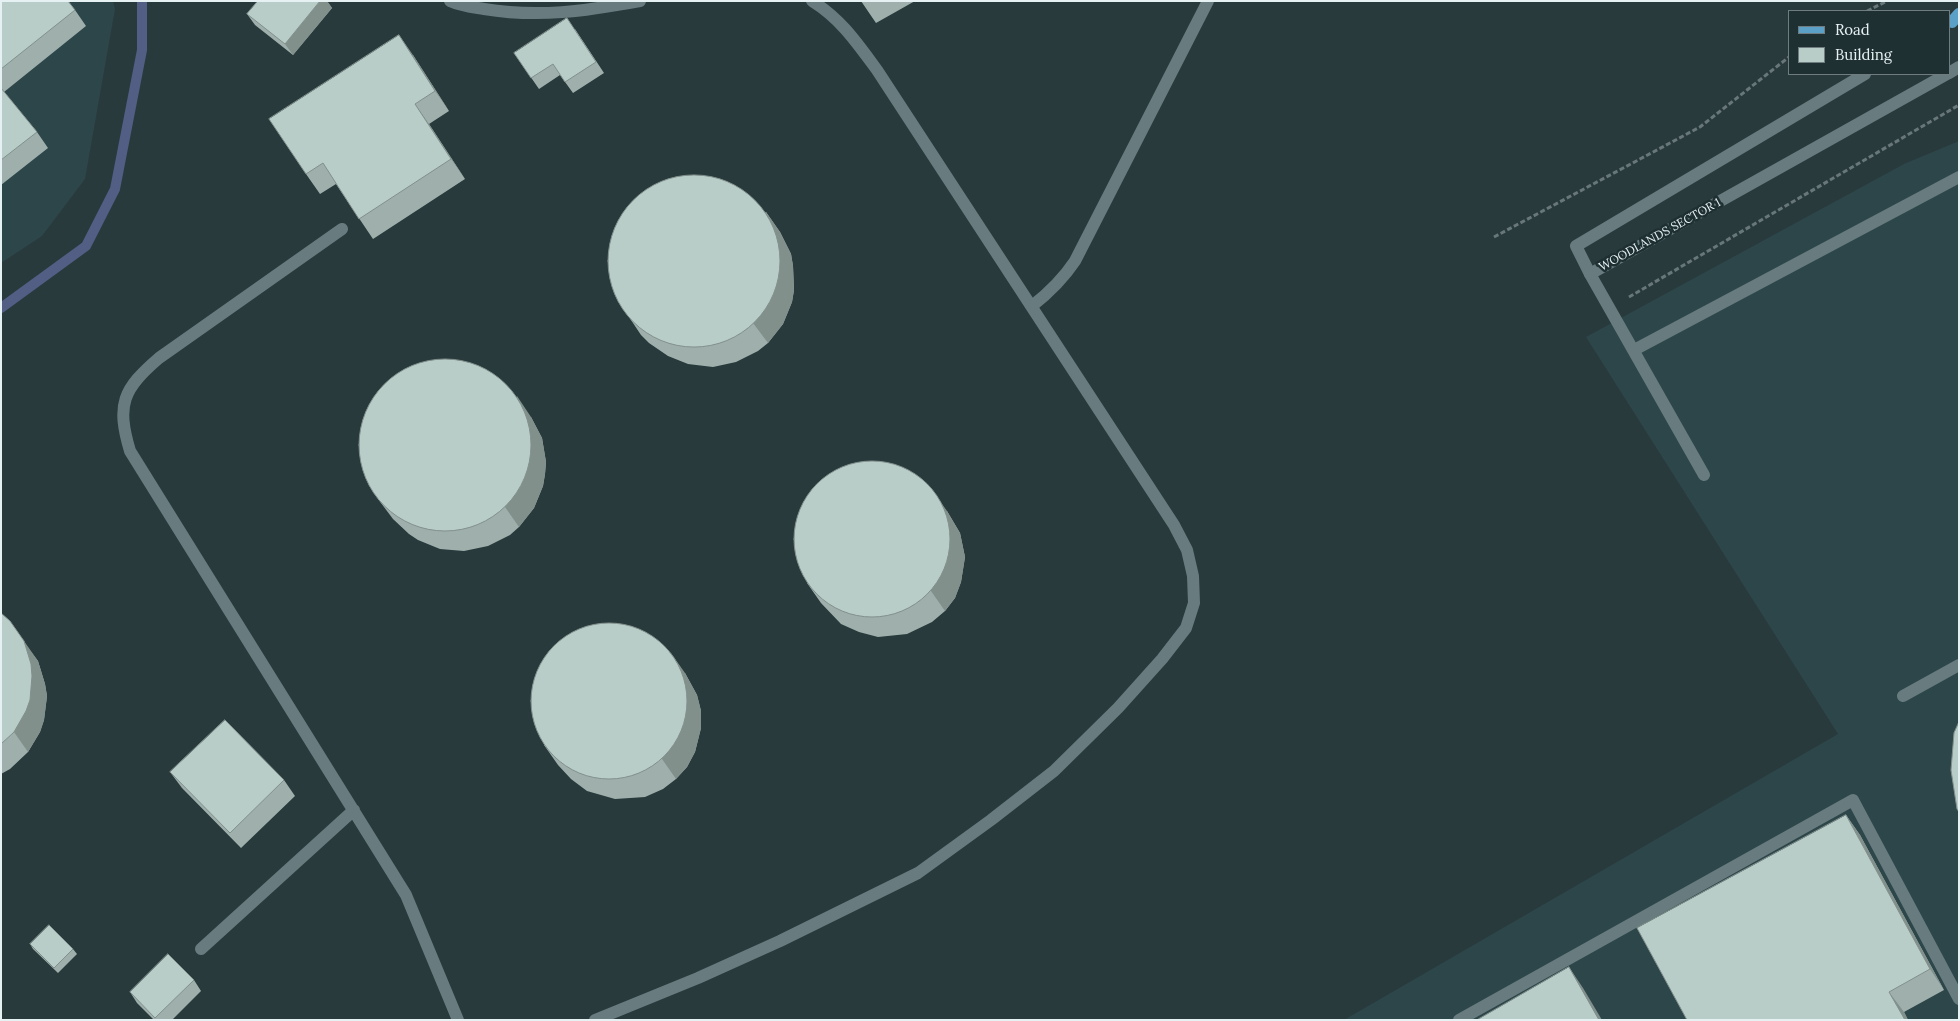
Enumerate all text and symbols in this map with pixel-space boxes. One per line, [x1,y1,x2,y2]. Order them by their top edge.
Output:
legend [1788,10,1950,75]
text: Road [1835,20,1870,39]
text: Building [1835,45,1892,64]
street label: WOODLANDS SECTOR 1 [1597,195,1723,275]

